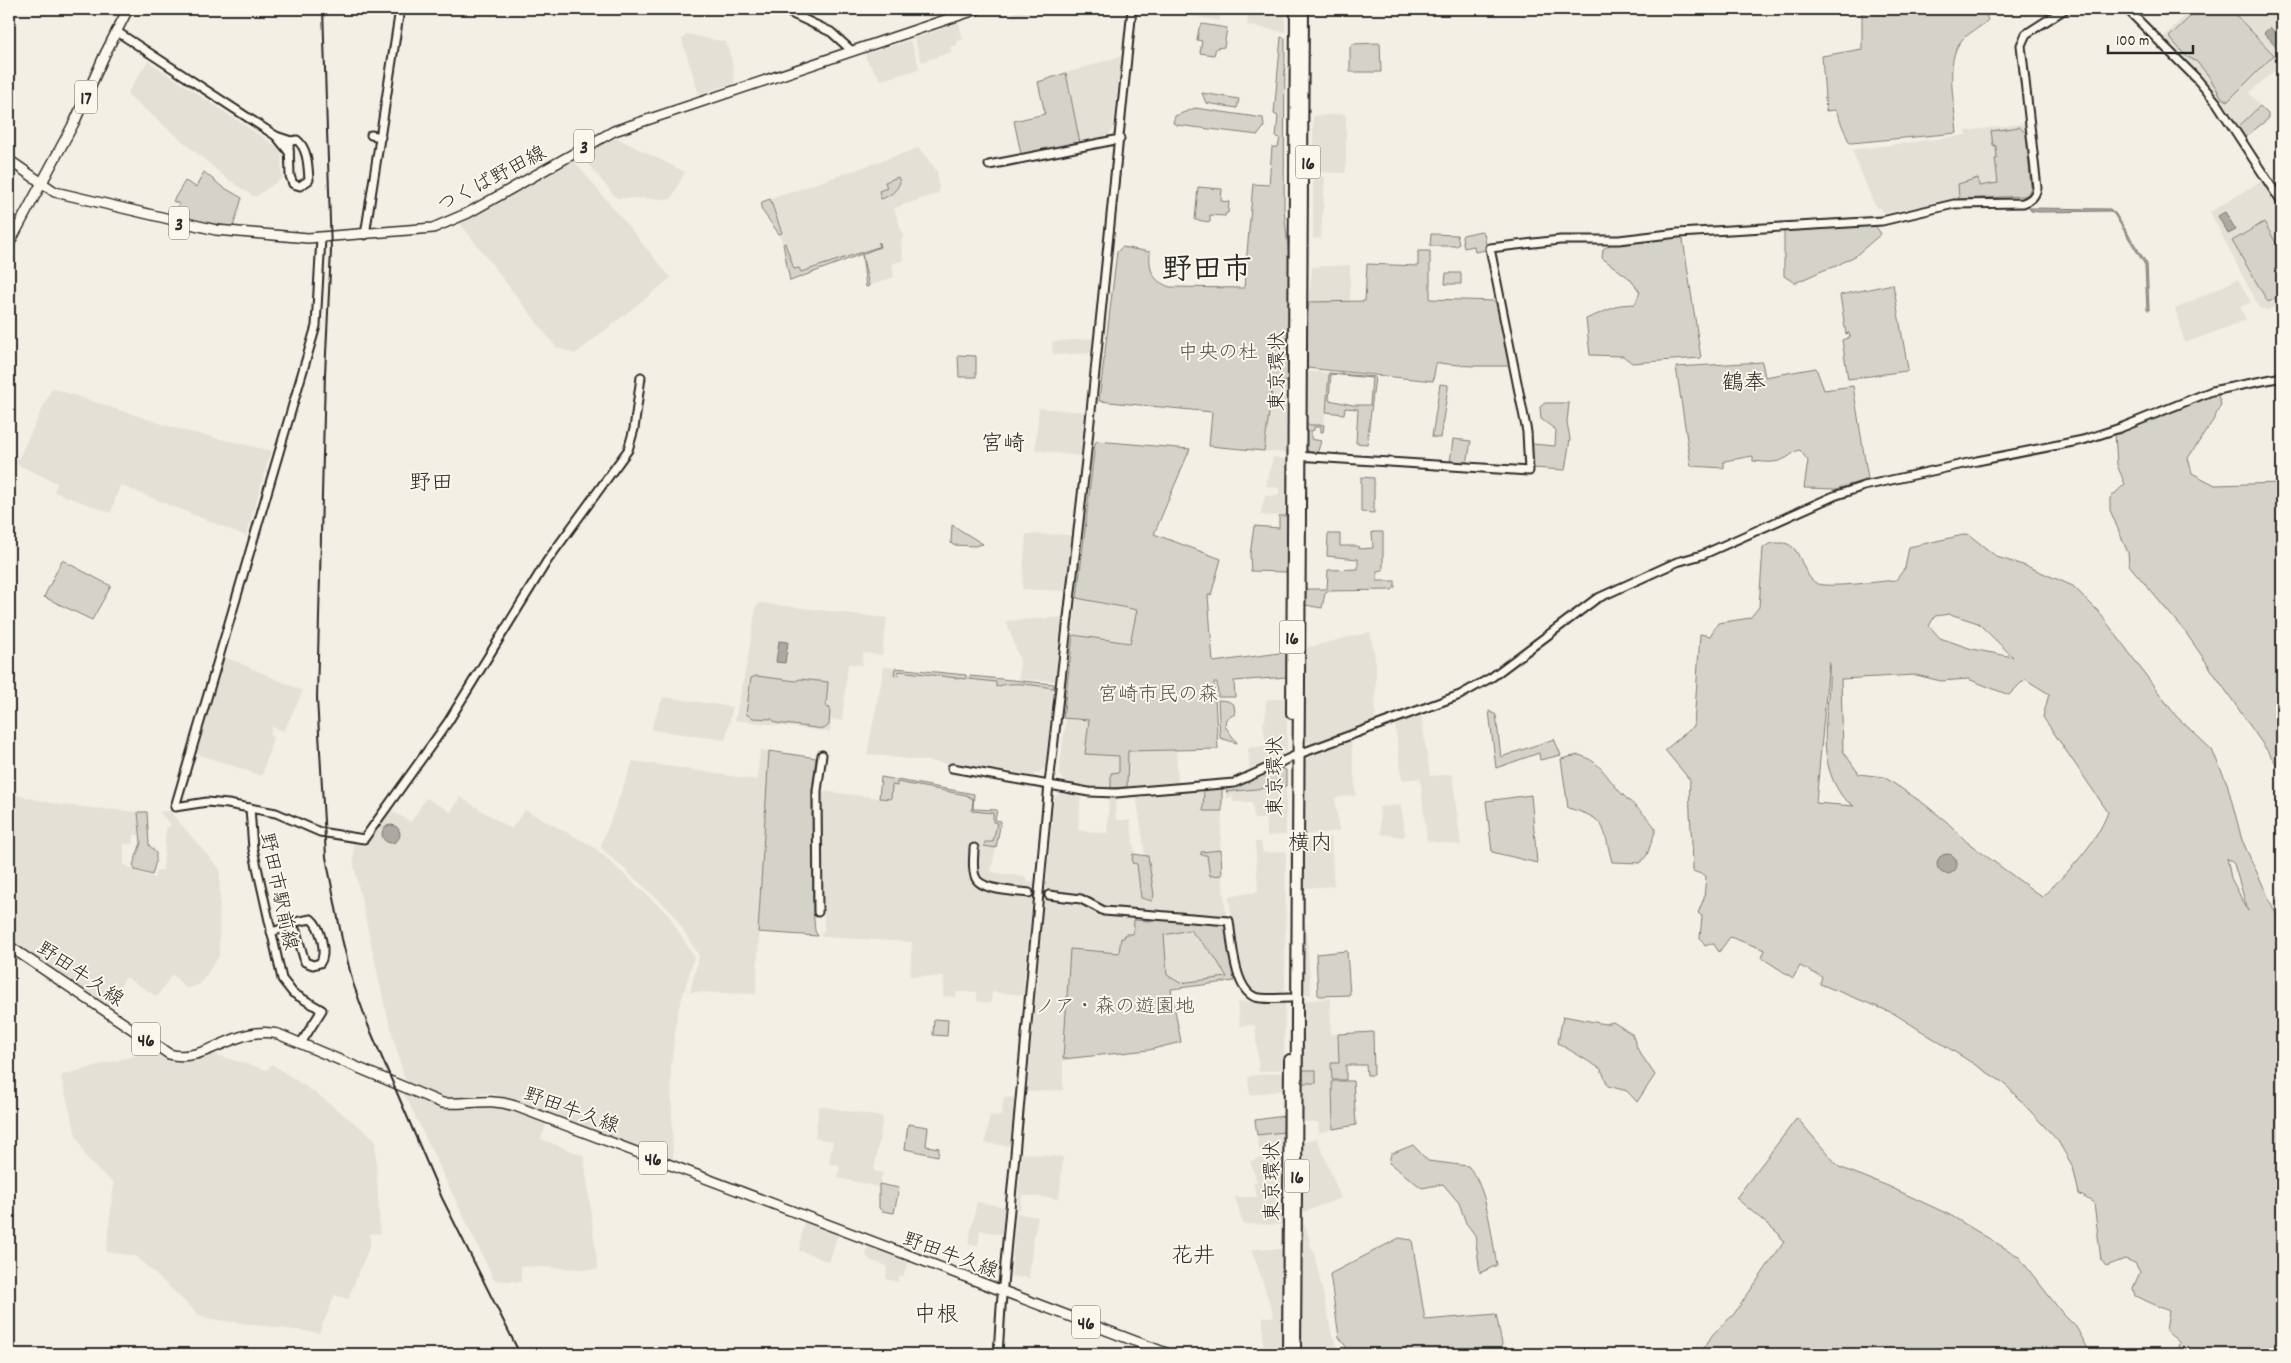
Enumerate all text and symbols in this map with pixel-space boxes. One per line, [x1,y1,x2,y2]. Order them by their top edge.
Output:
scale bar [2108,22,2194,54]
text: 100 m [2116,31,2149,53]
road number: 17 [75,80,97,114]
road number: 3 [574,130,594,162]
street label: つくば野田線 [433,140,552,221]
road number: 16 [1296,146,1320,178]
road number: 3 [169,207,189,240]
district label: 野田市 [1162,251,1252,294]
street label: 東京環状 [1265,331,1293,411]
park label: 中央の杜 [1178,340,1258,368]
district label: 鶴奉 [1722,369,1766,400]
district label: 宮崎 [981,430,1025,461]
district label: 野田 [409,469,453,500]
road number: 16 [1280,620,1304,654]
park label: 宮崎市民の森 [1098,682,1218,710]
street label: 東京環状 [1263,736,1291,816]
district label: 横内 [1288,829,1332,860]
street label: 野田市駅前線 [251,830,303,953]
street label: 野田牛久線 [30,936,129,1015]
park label: ノア・森の遊園地 [1035,994,1195,1022]
road number: 46 [132,1022,160,1056]
street label: 野田牛久線 [519,1082,623,1142]
street label: 東京環状 [1260,1141,1288,1221]
road number: 46 [639,1142,667,1174]
road number: 16 [1284,1160,1310,1192]
street label: 野田牛久線 [898,1227,1002,1287]
district label: 花井 [1171,1242,1215,1273]
district label: 中根 [914,1301,959,1332]
road number: 46 [1072,1305,1100,1338]

